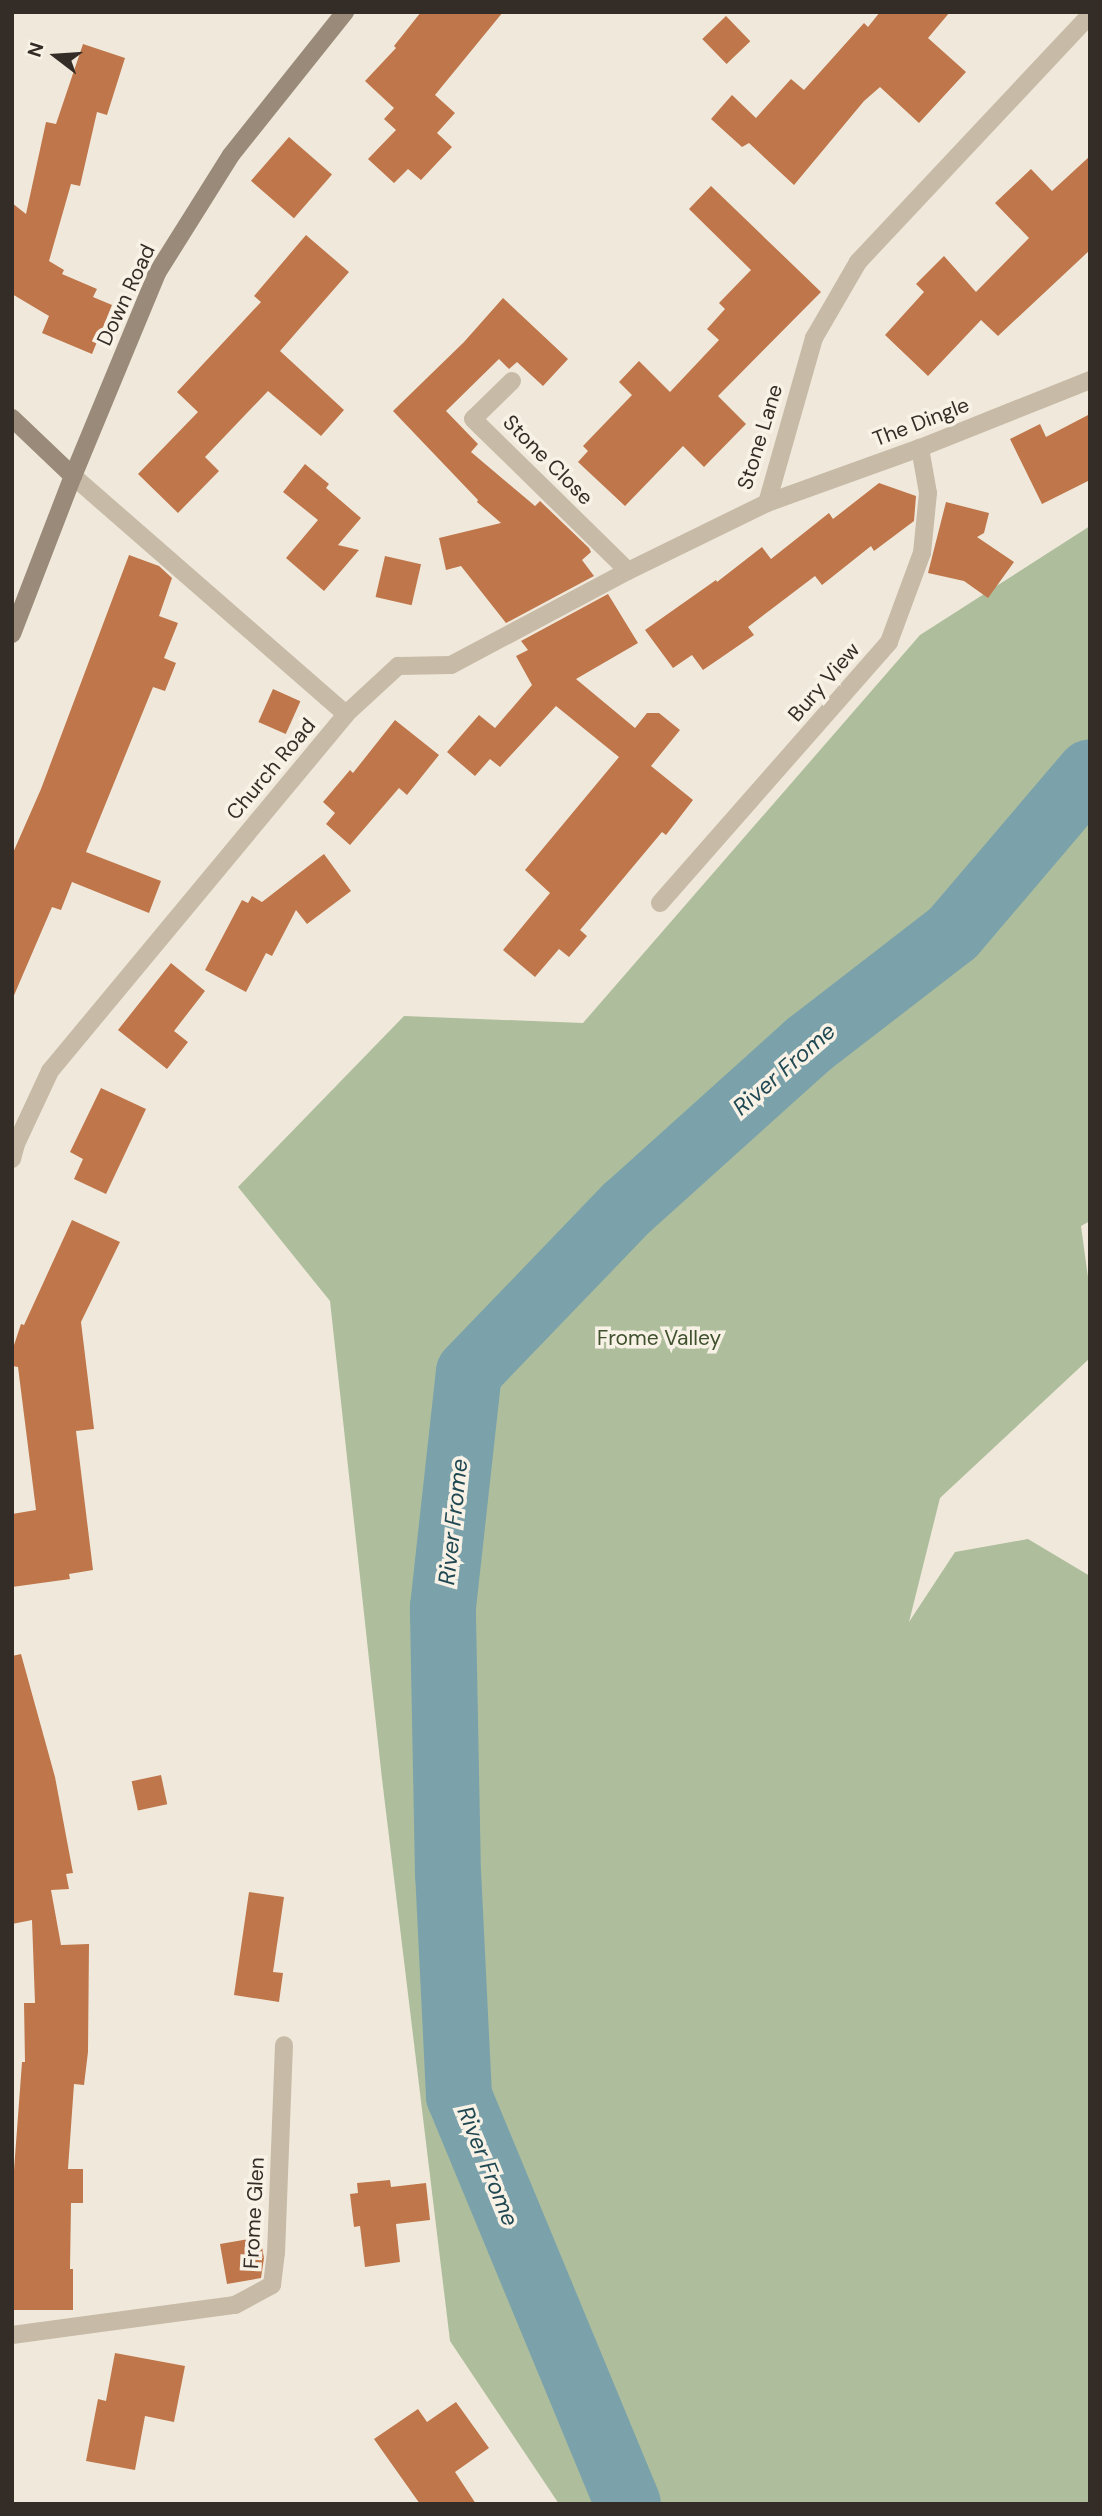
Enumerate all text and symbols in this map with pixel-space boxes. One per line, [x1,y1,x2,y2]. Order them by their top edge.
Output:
north arrow [21,21,91,91]
text: N [21,39,49,60]
street label: Down Road [92,240,160,350]
street label: Stone Lane [732,381,788,493]
street label: The Dingle [869,392,973,452]
street label: Stone Close [498,410,598,510]
street label: Bury View [783,637,865,727]
street label: Church Road [221,713,321,825]
water label: River Frome [727,1017,841,1121]
park label: Frome Valley [597,1325,721,1351]
water label: River Frome [433,1458,473,1586]
water label: River Frome [451,2102,525,2230]
street label: Frome Glen [238,2156,270,2270]

